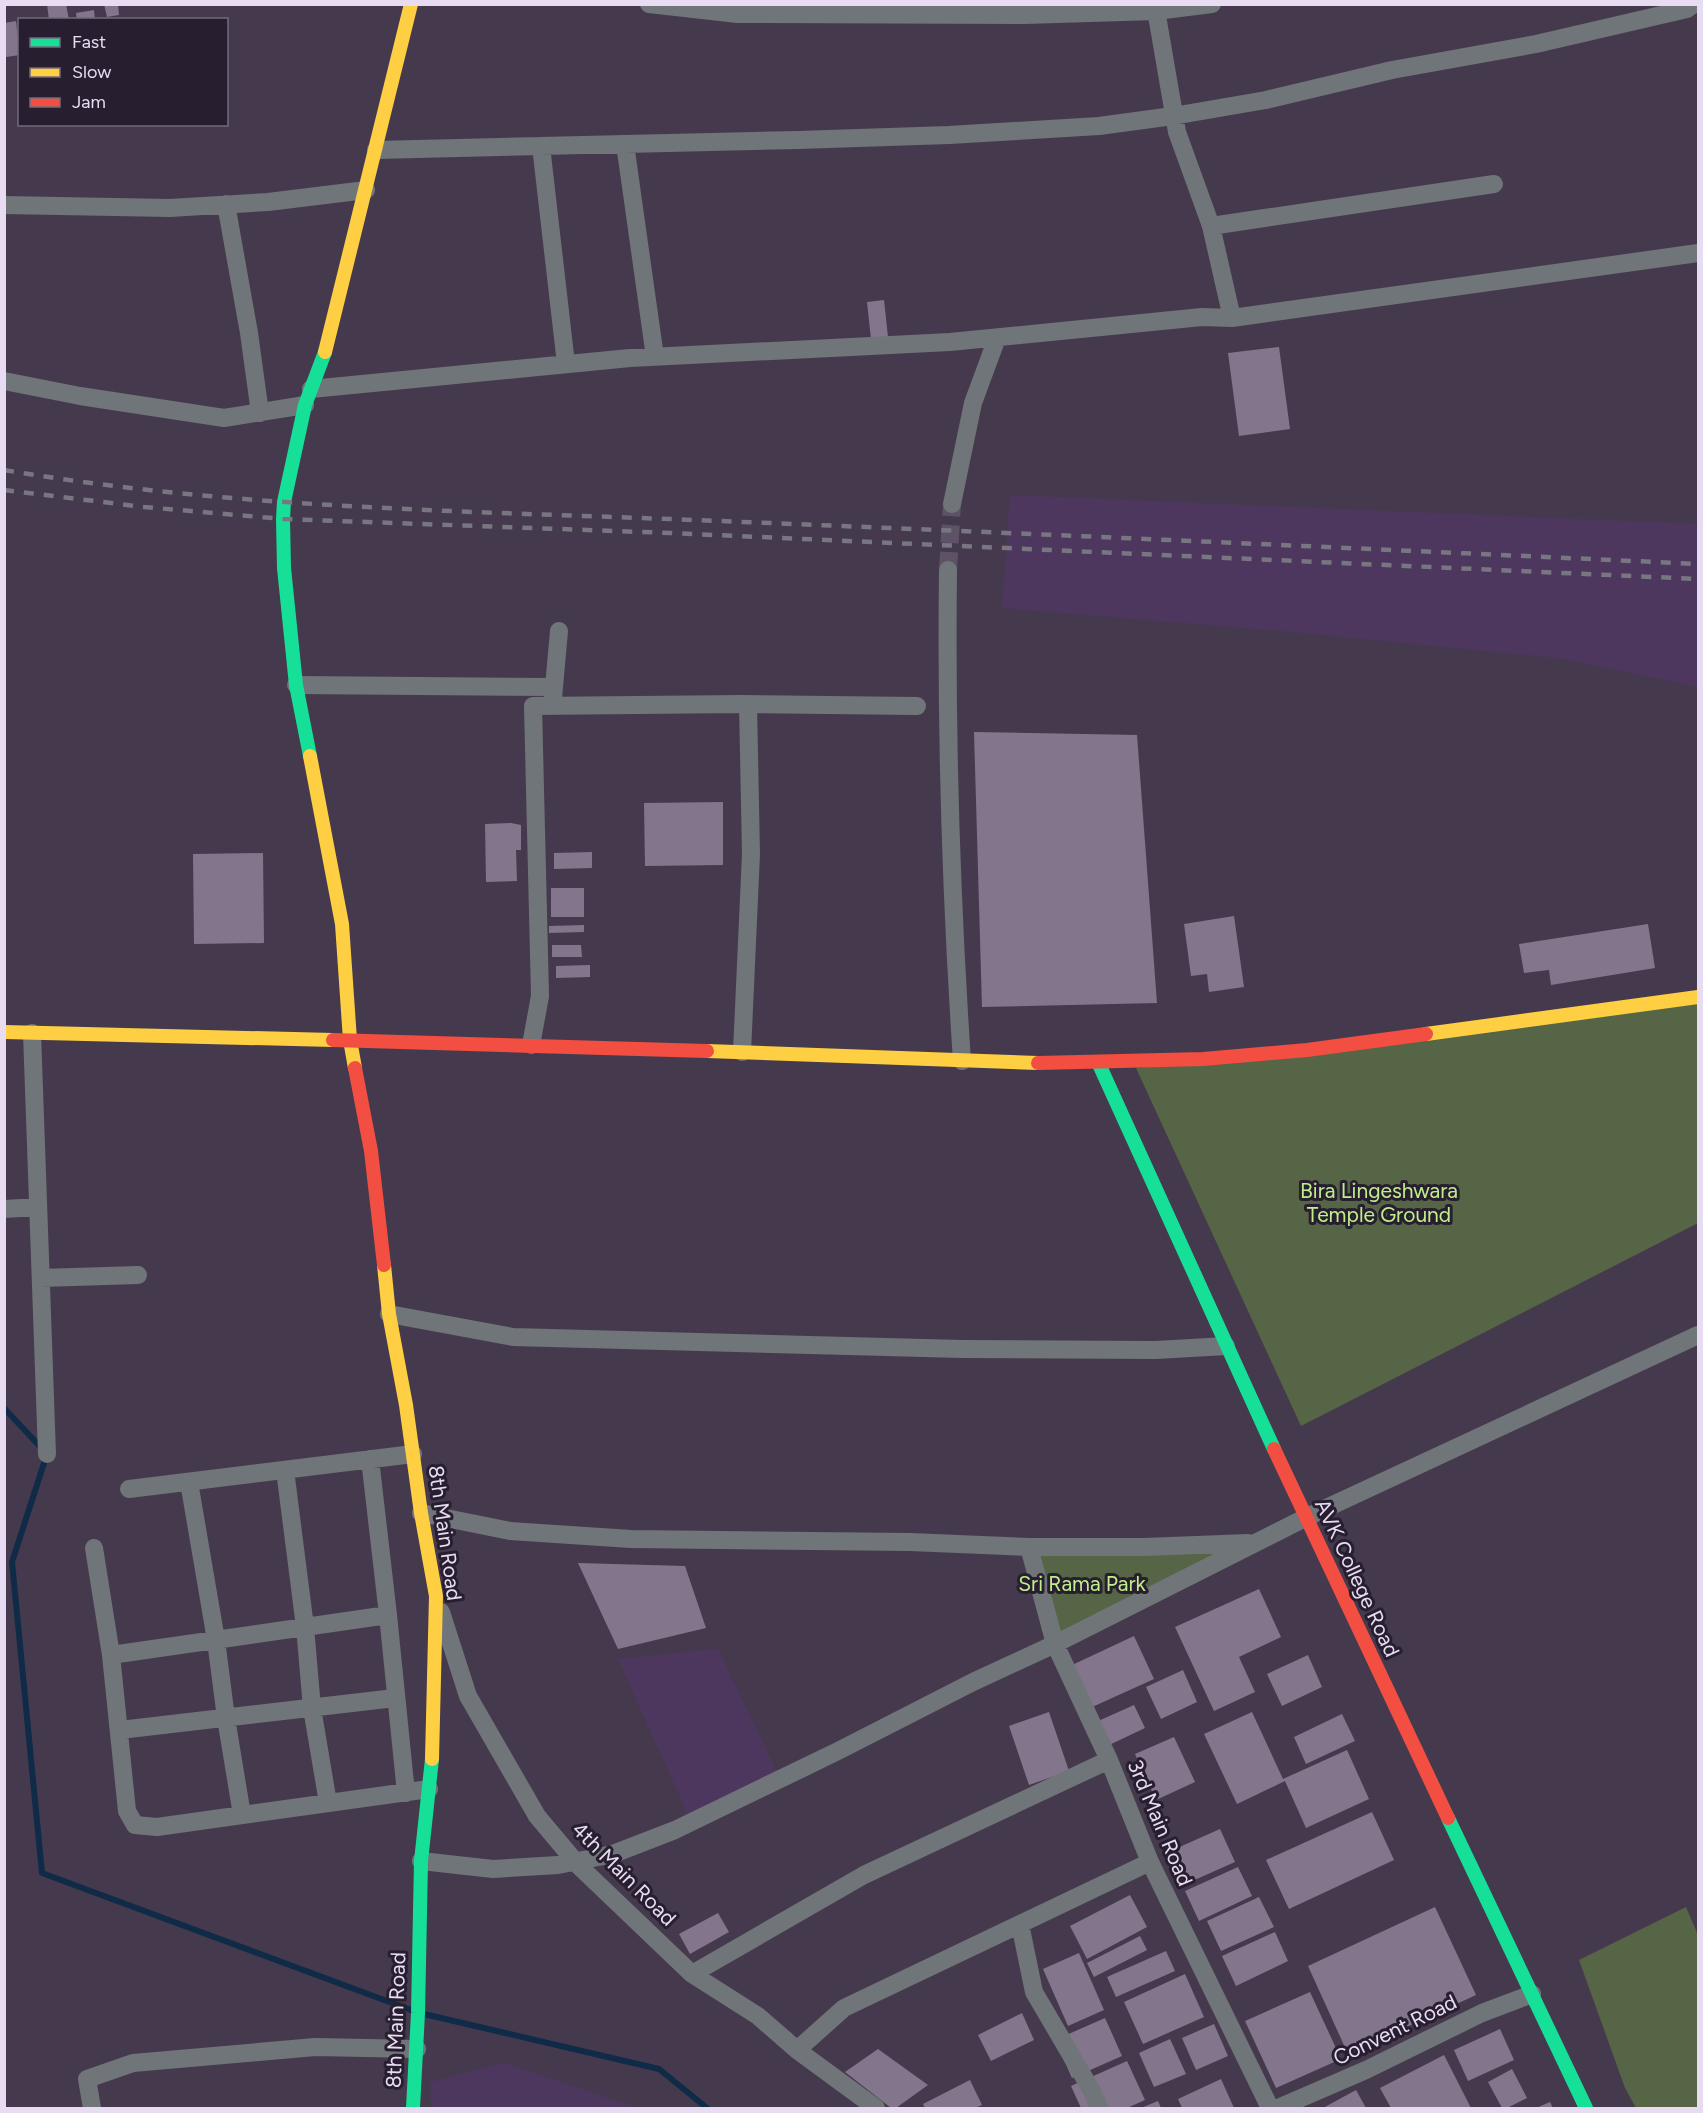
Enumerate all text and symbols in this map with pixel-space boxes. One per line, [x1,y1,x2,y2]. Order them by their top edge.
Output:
legend [18,18,228,126]
text: Fast [72,31,106,53]
text: Slow [72,61,111,83]
text: Jam [72,91,106,113]
park label: Bira Lingeshwara Temple Ground [1300,1178,1458,1227]
street label: 8th Main Road [424,1464,467,1602]
street label: AVK College Road [1310,1495,1405,1661]
park label: Sri Rama Park [1018,1571,1147,1596]
street label: 3rd Main Road [1123,1756,1198,1890]
street label: 4th Main Road [567,1817,681,1931]
street label: 8th Main Road [381,1951,410,2089]
street label: Convent Road [1329,1989,1461,2070]

